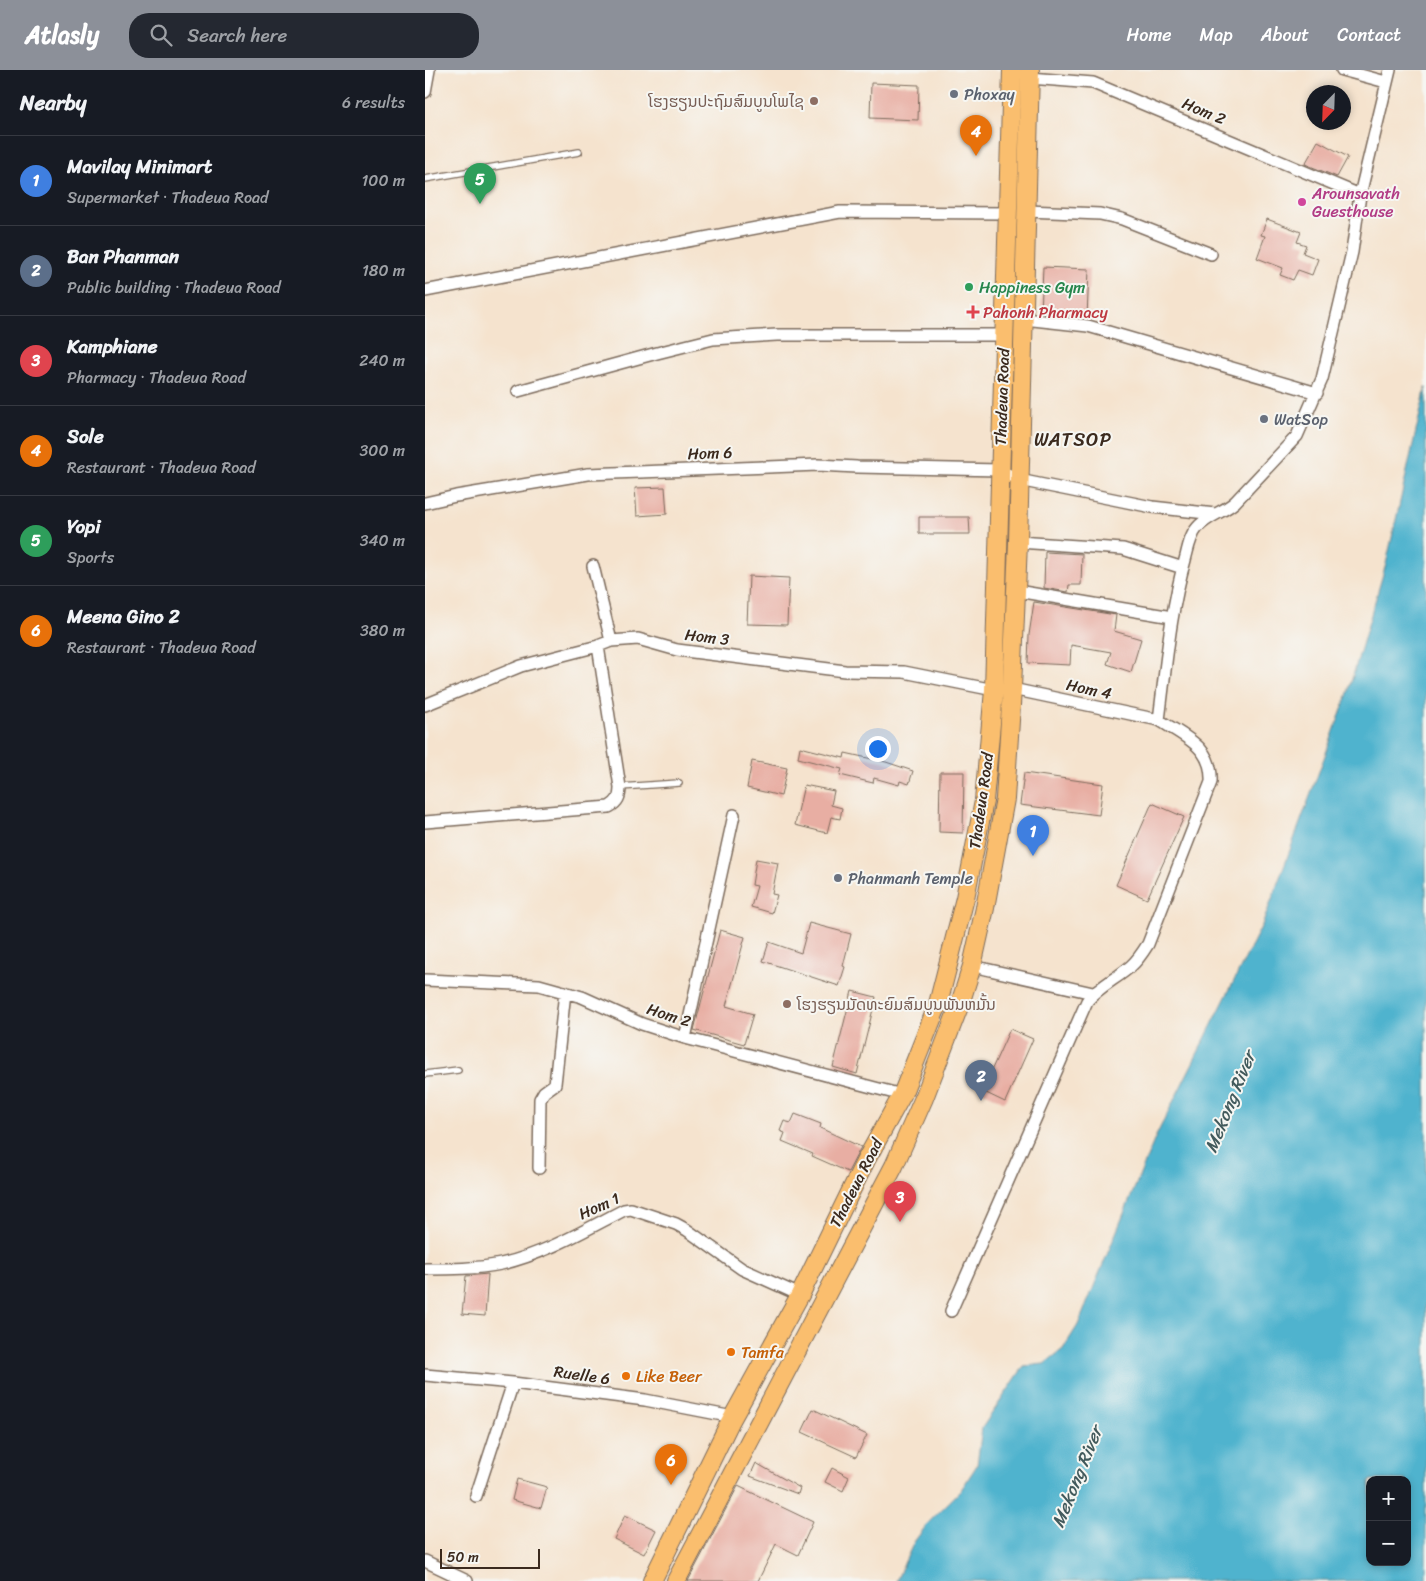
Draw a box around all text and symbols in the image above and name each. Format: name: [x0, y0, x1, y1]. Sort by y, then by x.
search box: [129, 13, 479, 58]
text: Atlasly: [25, 14, 99, 56]
text: Search here: [187, 19, 287, 52]
text: Home: [1127, 19, 1172, 51]
text: Map: [1200, 19, 1233, 51]
text: About: [1261, 19, 1309, 51]
text: Contact: [1337, 19, 1401, 51]
icon: search: [147, 21, 175, 49]
place label: Phoxay: [964, 80, 1015, 109]
text: Nearby: [20, 84, 86, 122]
north arrow: [1306, 85, 1351, 130]
place label: ໂຮງຮຽນປະຖົມສົມບູນໂພໄຊ: [648, 87, 804, 116]
text: 6 results: [342, 88, 405, 117]
marker: Phoxay: [948, 88, 960, 100]
street label: Hom 2: [1178, 89, 1230, 133]
marker: ໂຮງຮຽນປະຖົມສົມບູນໂພໄຊ: [808, 95, 820, 107]
pin: 4: [960, 115, 992, 156]
text: Mavilay Minimart: [67, 150, 212, 183]
pin: 5: [464, 163, 496, 204]
text: 1: [33, 166, 39, 195]
text: 100 m: [361, 166, 405, 195]
place label: Arounsavath Guesthouse: [1311, 179, 1400, 226]
text: Supermarket · Thadeua Road: [67, 183, 269, 212]
marker: Arounsavath Guesthouse: [1296, 196, 1308, 208]
text: Ban Phanman: [67, 240, 179, 273]
text: 2: [31, 256, 41, 285]
text: 180 m: [362, 256, 405, 285]
text: Public building · Thadeua Road: [67, 273, 281, 302]
place label: Happiness Gym: [979, 273, 1085, 302]
marker: Happiness Gym: [963, 281, 975, 293]
place label: Pahonh Pharmacy: [983, 298, 1108, 327]
marker: Pahonh Pharmacy: [967, 306, 979, 318]
text: Kamphiane: [67, 330, 157, 363]
text: 3: [32, 346, 40, 375]
text: 240 m: [359, 346, 405, 375]
street label: Thadeua Road: [986, 346, 1018, 446]
text: Pharmacy · Thadeua Road: [67, 363, 246, 392]
place label: WatSop: [1274, 405, 1329, 434]
marker: WatSop: [1258, 413, 1270, 425]
text: Sole: [67, 420, 104, 453]
district label: WATSOP: [1034, 423, 1112, 456]
text: 4: [31, 436, 41, 465]
text: 300 m: [360, 436, 405, 465]
street label: Hom 6: [687, 438, 733, 468]
text: Restaurant · Thadeua Road: [67, 453, 256, 482]
text: Yopi: [67, 510, 100, 543]
text: 5: [31, 526, 41, 555]
text: 340 m: [360, 526, 405, 555]
text: Sports: [67, 543, 114, 572]
text: Meena Gino 2: [67, 600, 180, 633]
text: 6: [31, 616, 41, 645]
text: 380 m: [360, 616, 405, 645]
street label: Hom 3: [683, 620, 731, 654]
text: Restaurant · Thadeua Road: [67, 633, 256, 662]
street label: Hom 4: [1064, 670, 1114, 708]
your location: [865, 736, 891, 762]
street label: Thadeua Road: [960, 749, 1002, 851]
pin: 1: [1017, 815, 1049, 856]
place label: Phanmanh Temple: [848, 864, 973, 893]
marker: Phanmanh Temple: [832, 872, 844, 884]
place label: ໂຮງຮຽນມັດທະຍົມສົມບູນພັນຫມັ້ນ: [796, 990, 996, 1019]
street label: Hom 2: [643, 994, 695, 1036]
marker: ໂຮງຮຽນມັດທະຍົມສົມບູນພັນຫມັ້ນ: [781, 998, 793, 1010]
water label: Mekong River: [1195, 1043, 1266, 1158]
pin: 2: [965, 1060, 997, 1101]
street label: Thadeua Road: [821, 1132, 892, 1233]
pin: 3: [884, 1181, 916, 1222]
street label: Hom 1: [574, 1184, 625, 1228]
place label: Tamfa: [741, 1338, 785, 1367]
marker: Tamfa: [725, 1346, 737, 1358]
street label: Ruelle 6: [552, 1357, 612, 1393]
place label: Like Beer: [636, 1362, 703, 1391]
marker: Like Beer: [620, 1370, 632, 1382]
water label: Mekong River: [1042, 1418, 1113, 1533]
pin: 6: [655, 1444, 687, 1485]
map controls: [1366, 1476, 1411, 1566]
button: +: [1366, 1476, 1411, 1521]
button: −: [1366, 1521, 1411, 1566]
text: 50 m: [447, 1545, 479, 1570]
scale bar: [440, 1546, 540, 1569]

